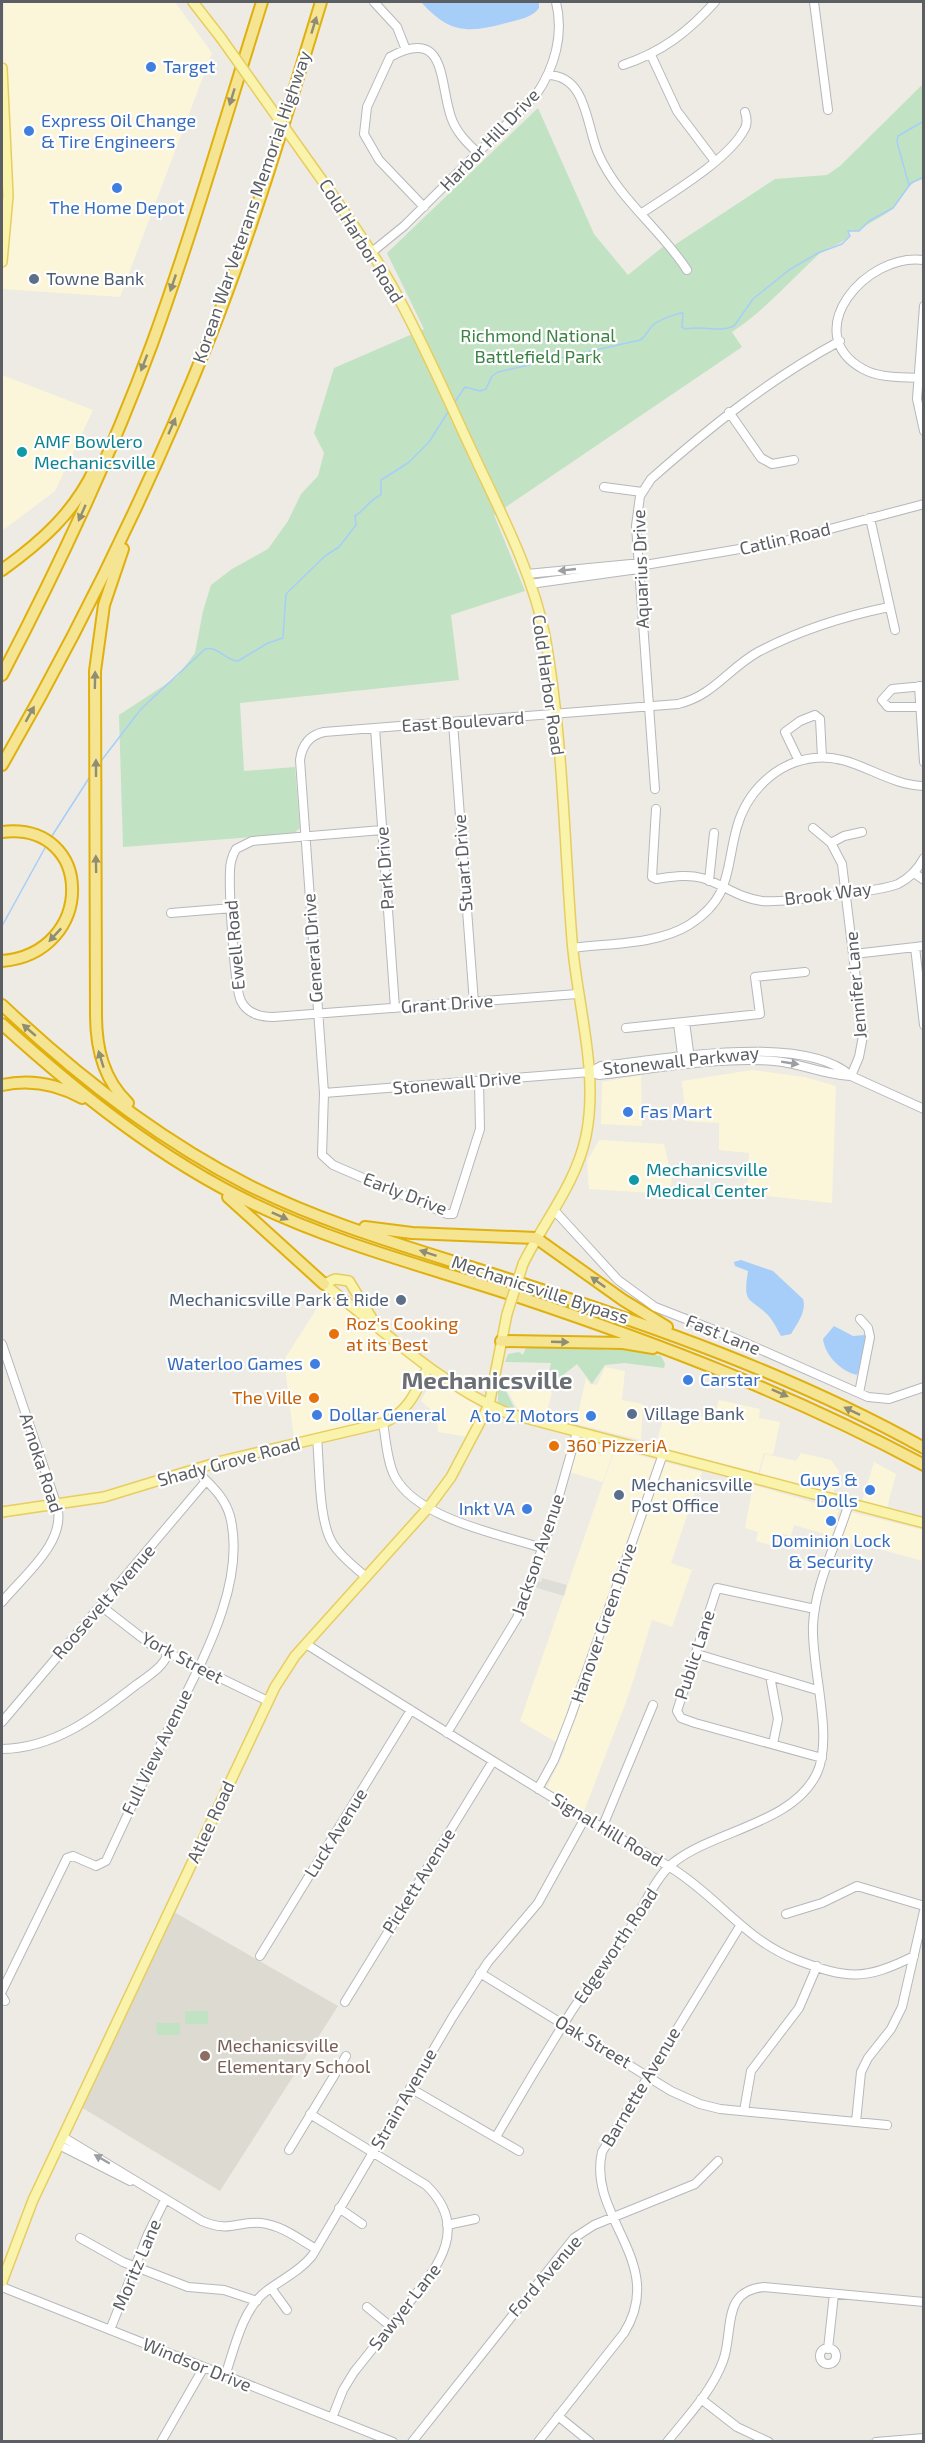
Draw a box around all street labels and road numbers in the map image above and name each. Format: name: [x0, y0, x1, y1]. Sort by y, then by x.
street label: Korean War Veterans Memorial Highway: [187, 47, 315, 366]
street label: Harbor Hill Drive: [435, 83, 544, 195]
street label: Cold Harbor Road: [315, 174, 409, 307]
street label: Aquarius Drive: [627, 509, 653, 629]
street label: Catlin Road: [737, 517, 832, 559]
street label: Cold Harbor Road: [528, 613, 570, 757]
street label: East Boulevard: [401, 706, 525, 736]
street label: Stuart Drive: [448, 814, 476, 913]
street label: Park Drive: [370, 826, 398, 910]
street label: Brook Way: [783, 877, 873, 909]
street label: General Drive: [297, 893, 327, 1004]
street label: Ewell Road: [219, 899, 249, 991]
street label: Jennifer Lane: [839, 931, 871, 1040]
street label: Grant Drive: [400, 989, 494, 1017]
street label: Stonewall Parkway: [602, 1041, 761, 1079]
street label: Stonewall Drive: [392, 1065, 522, 1099]
street label: Early Drive: [360, 1167, 450, 1219]
street label: Mechanicsville Bypass: [449, 1250, 632, 1328]
street label: Fast Lane: [683, 1309, 764, 1359]
street label: Arnoka Road: [15, 1410, 68, 1515]
street label: Shady Grove Road: [155, 1431, 303, 1491]
street label: Jackson Avenue: [506, 1491, 568, 1619]
street label: Roosevelt Avenue: [47, 1539, 159, 1663]
street label: Hanover Green Drive: [565, 1540, 641, 1705]
street label: Public Lane: [669, 1607, 719, 1702]
street label: York Street: [138, 1626, 227, 1688]
street label: Full View Avenue: [116, 1685, 196, 1818]
street label: Atlee Road: [182, 1777, 239, 1866]
street label: Luck Avenue: [299, 1784, 371, 1881]
street label: Signal Hill Road: [548, 1787, 667, 1871]
street label: Pickett Avenue: [377, 1824, 459, 1937]
street label: Edgeworth Road: [568, 1883, 662, 2008]
street label: Oak Street: [551, 2010, 636, 2073]
street label: Barnette Avenue: [596, 2023, 685, 2150]
street label: Strain Avenue: [365, 2044, 441, 2153]
street label: Moritz Lane: [107, 2216, 165, 2314]
street label: Ford Avenue: [503, 2230, 586, 2321]
street label: Sawyer Lane: [364, 2259, 445, 2354]
street label: Windsor Drive: [140, 2332, 255, 2396]

